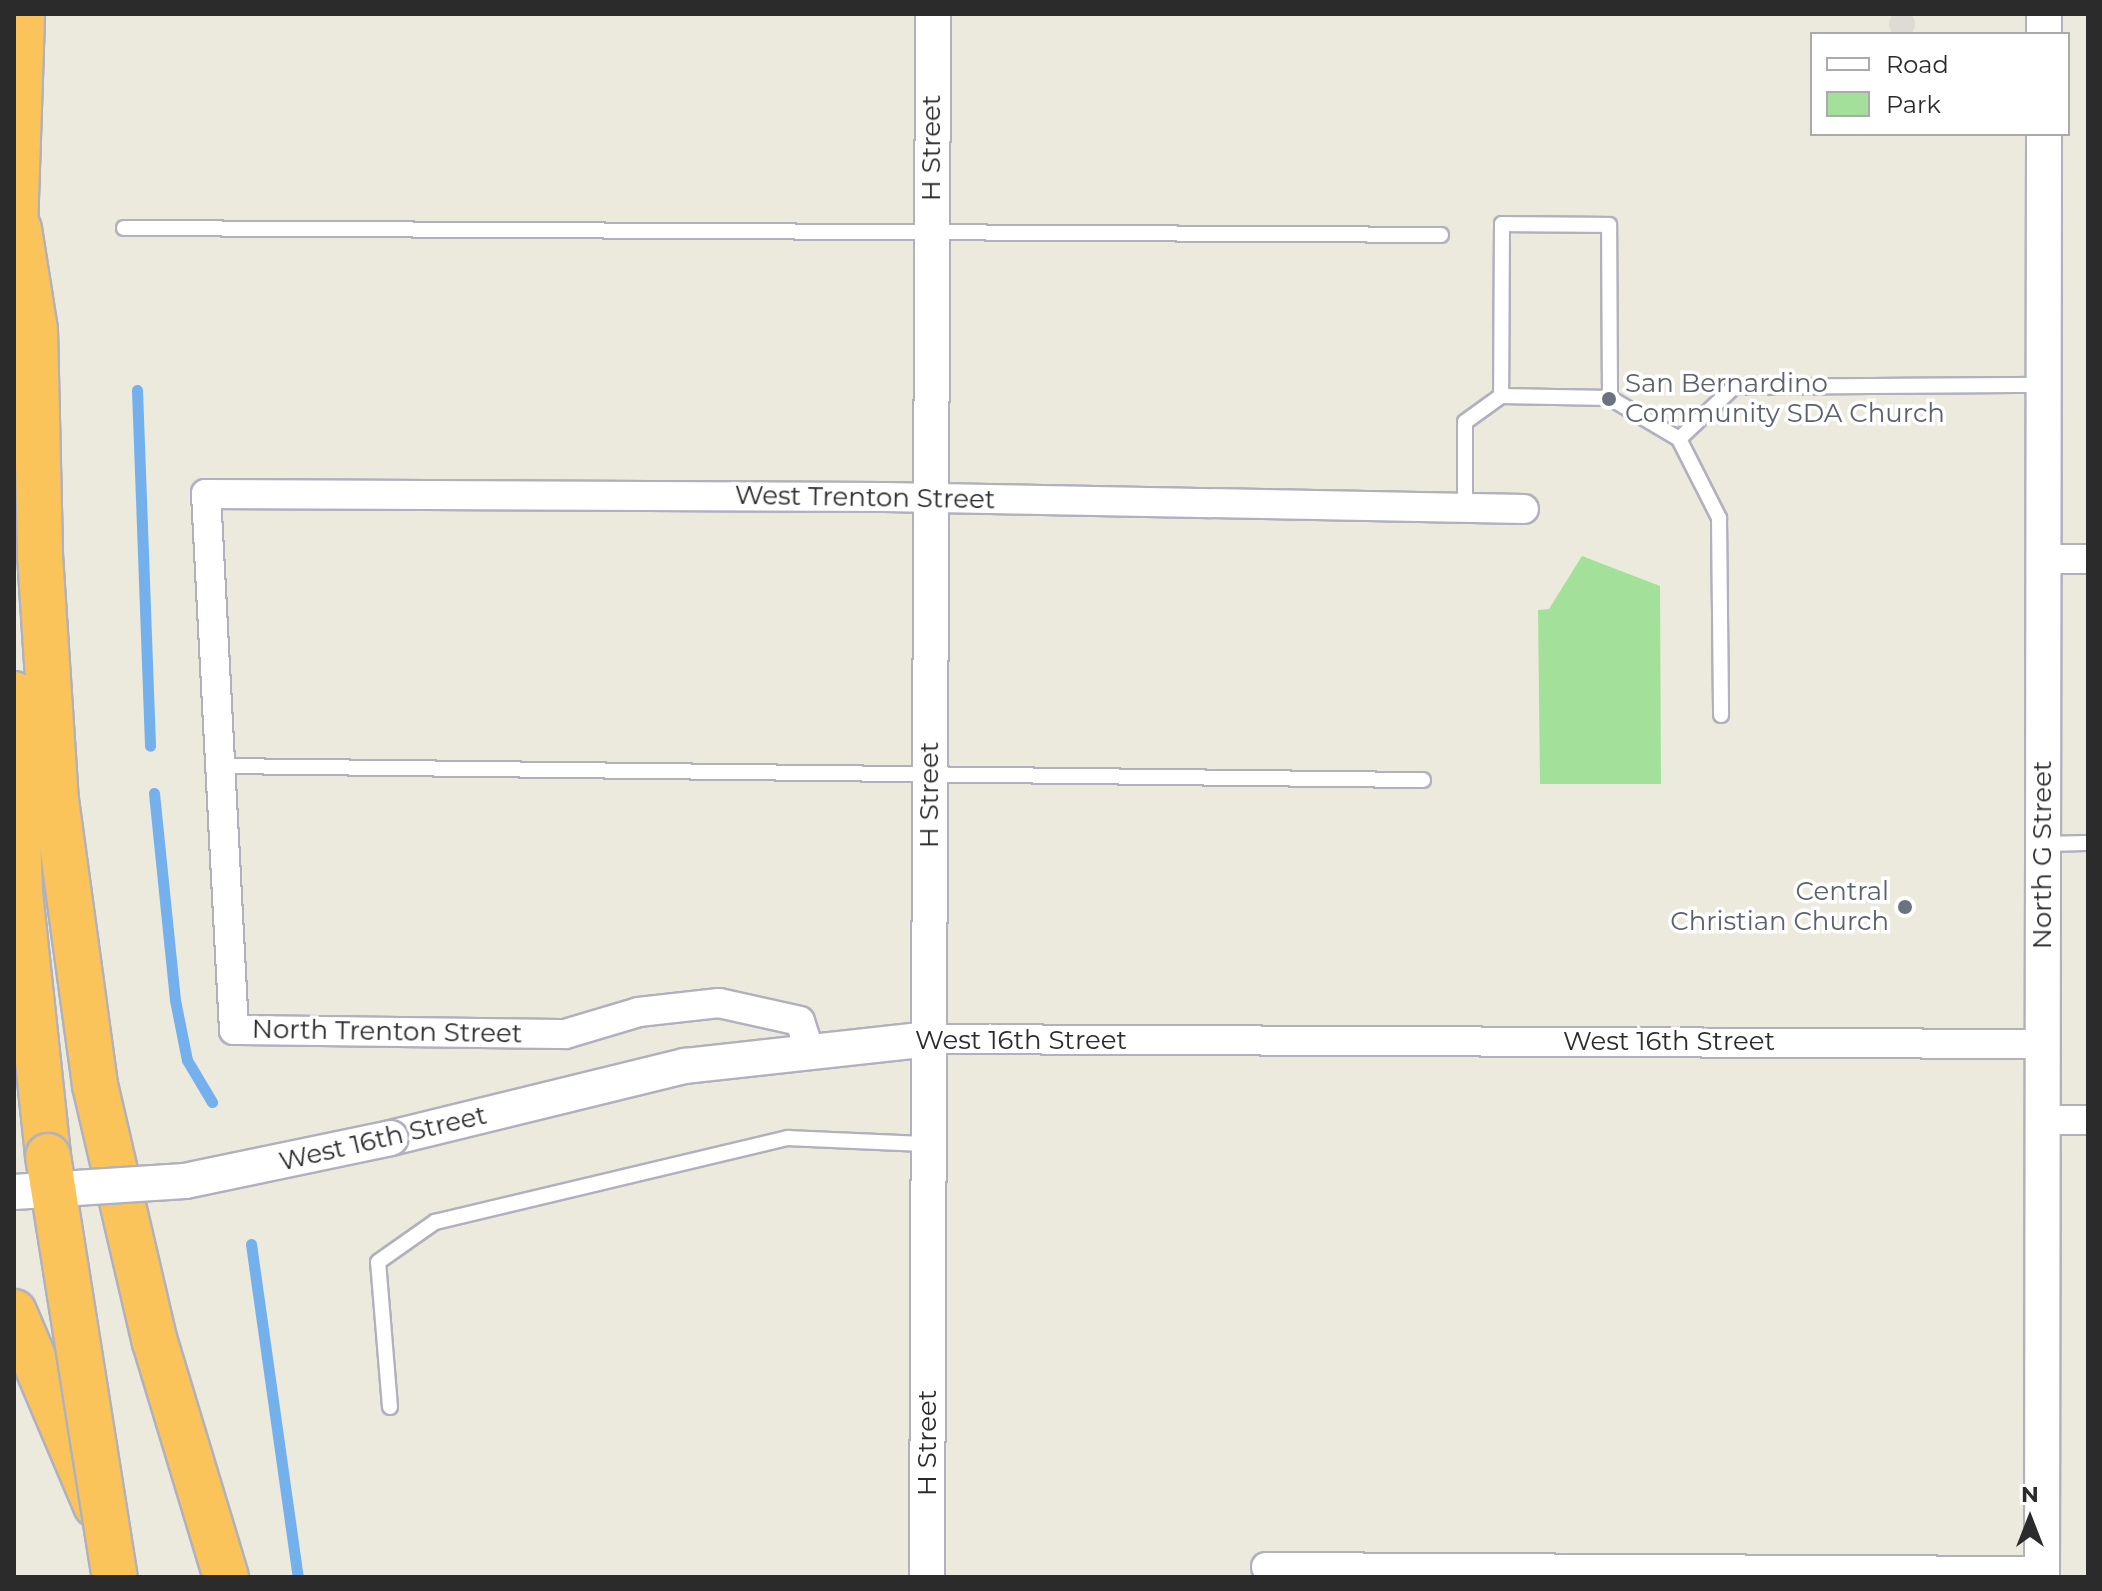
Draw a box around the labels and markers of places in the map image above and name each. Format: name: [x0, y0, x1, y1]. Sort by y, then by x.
place label: San Bernardino Community SDA Church: [1625, 368, 1945, 430]
marker: San Bernardino Community SDA Church: [1600, 390, 1618, 408]
place label: Central Christian Church: [1670, 876, 1889, 938]
marker: Central Christian Church: [1896, 898, 1914, 916]

